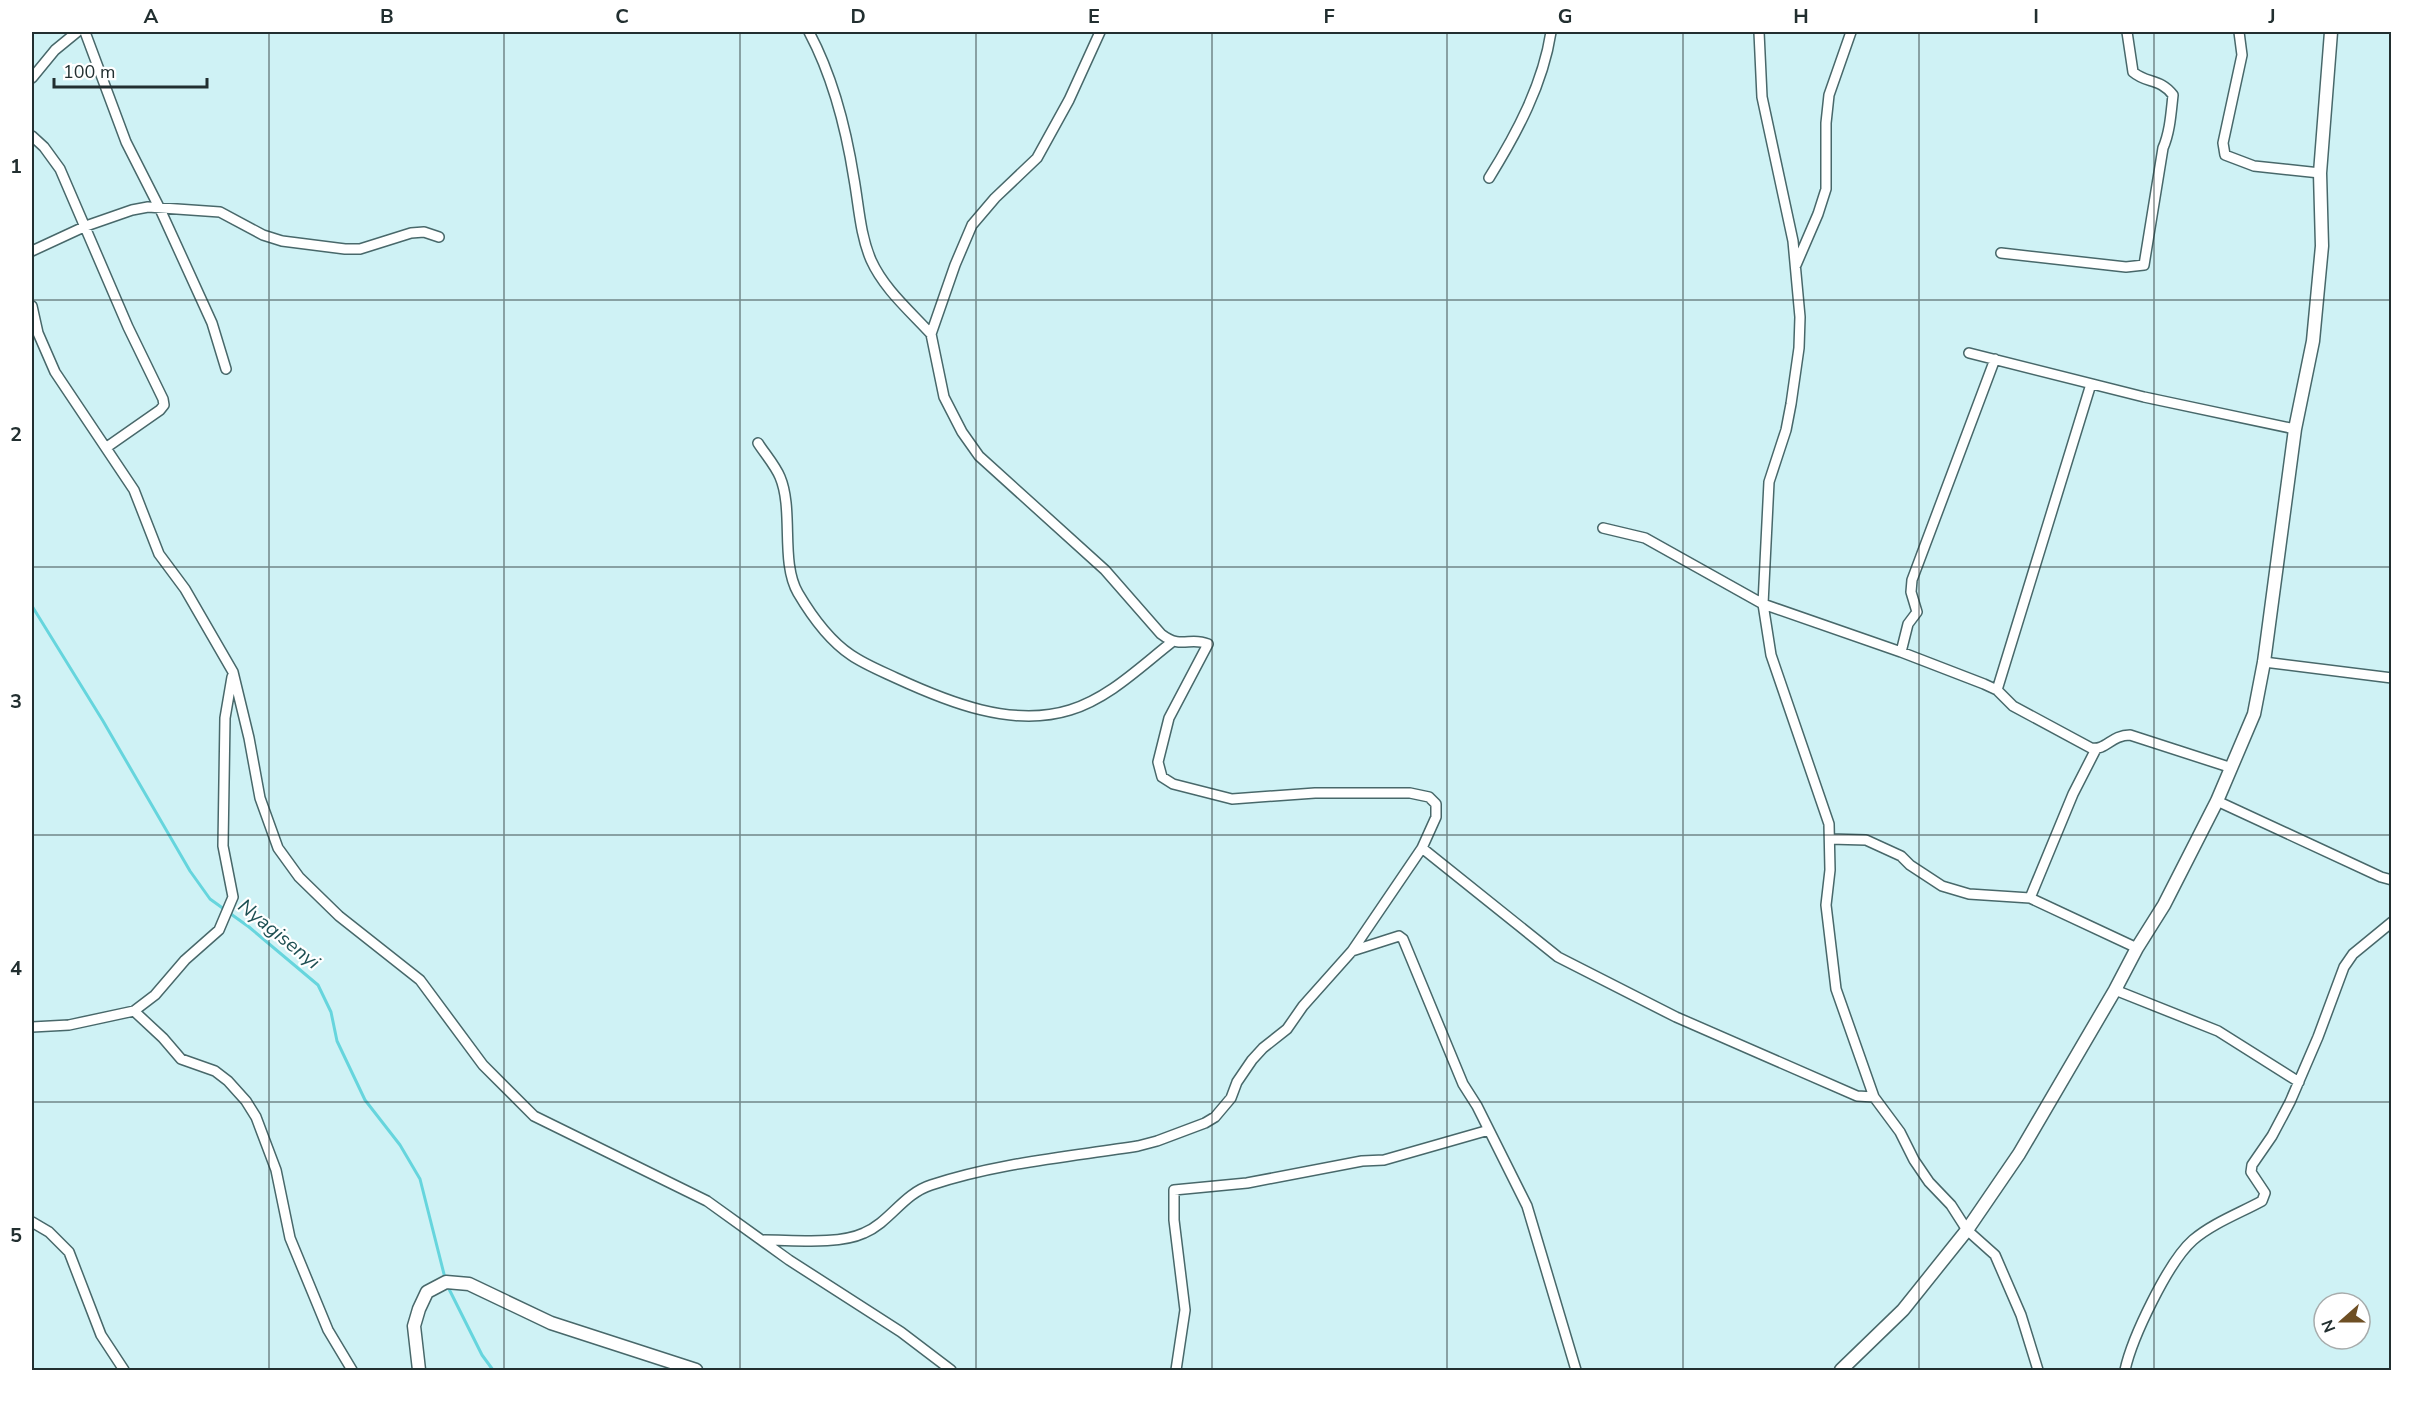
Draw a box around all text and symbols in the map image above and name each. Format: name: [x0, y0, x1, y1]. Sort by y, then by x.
text: A: [144, 3, 159, 30]
text: B: [380, 3, 394, 30]
text: C: [615, 3, 629, 30]
text: D: [850, 3, 866, 30]
text: E: [1088, 3, 1100, 30]
text: F: [1323, 3, 1335, 30]
text: G: [1558, 3, 1572, 30]
text: H: [1793, 3, 1809, 30]
text: I: [2033, 3, 2039, 30]
text: J: [2267, 3, 2276, 30]
scale bar: [54, 51, 207, 89]
text: 100 m: [63, 60, 115, 84]
text: 1: [10, 153, 22, 180]
text: 2: [10, 421, 22, 448]
text: 3: [10, 688, 22, 715]
water label: Nyagisenyi: [232, 893, 326, 976]
text: 4: [10, 955, 22, 982]
text: 5: [10, 1222, 22, 1249]
north arrow: [2312, 1291, 2372, 1351]
text: N: [2317, 1316, 2341, 1336]

